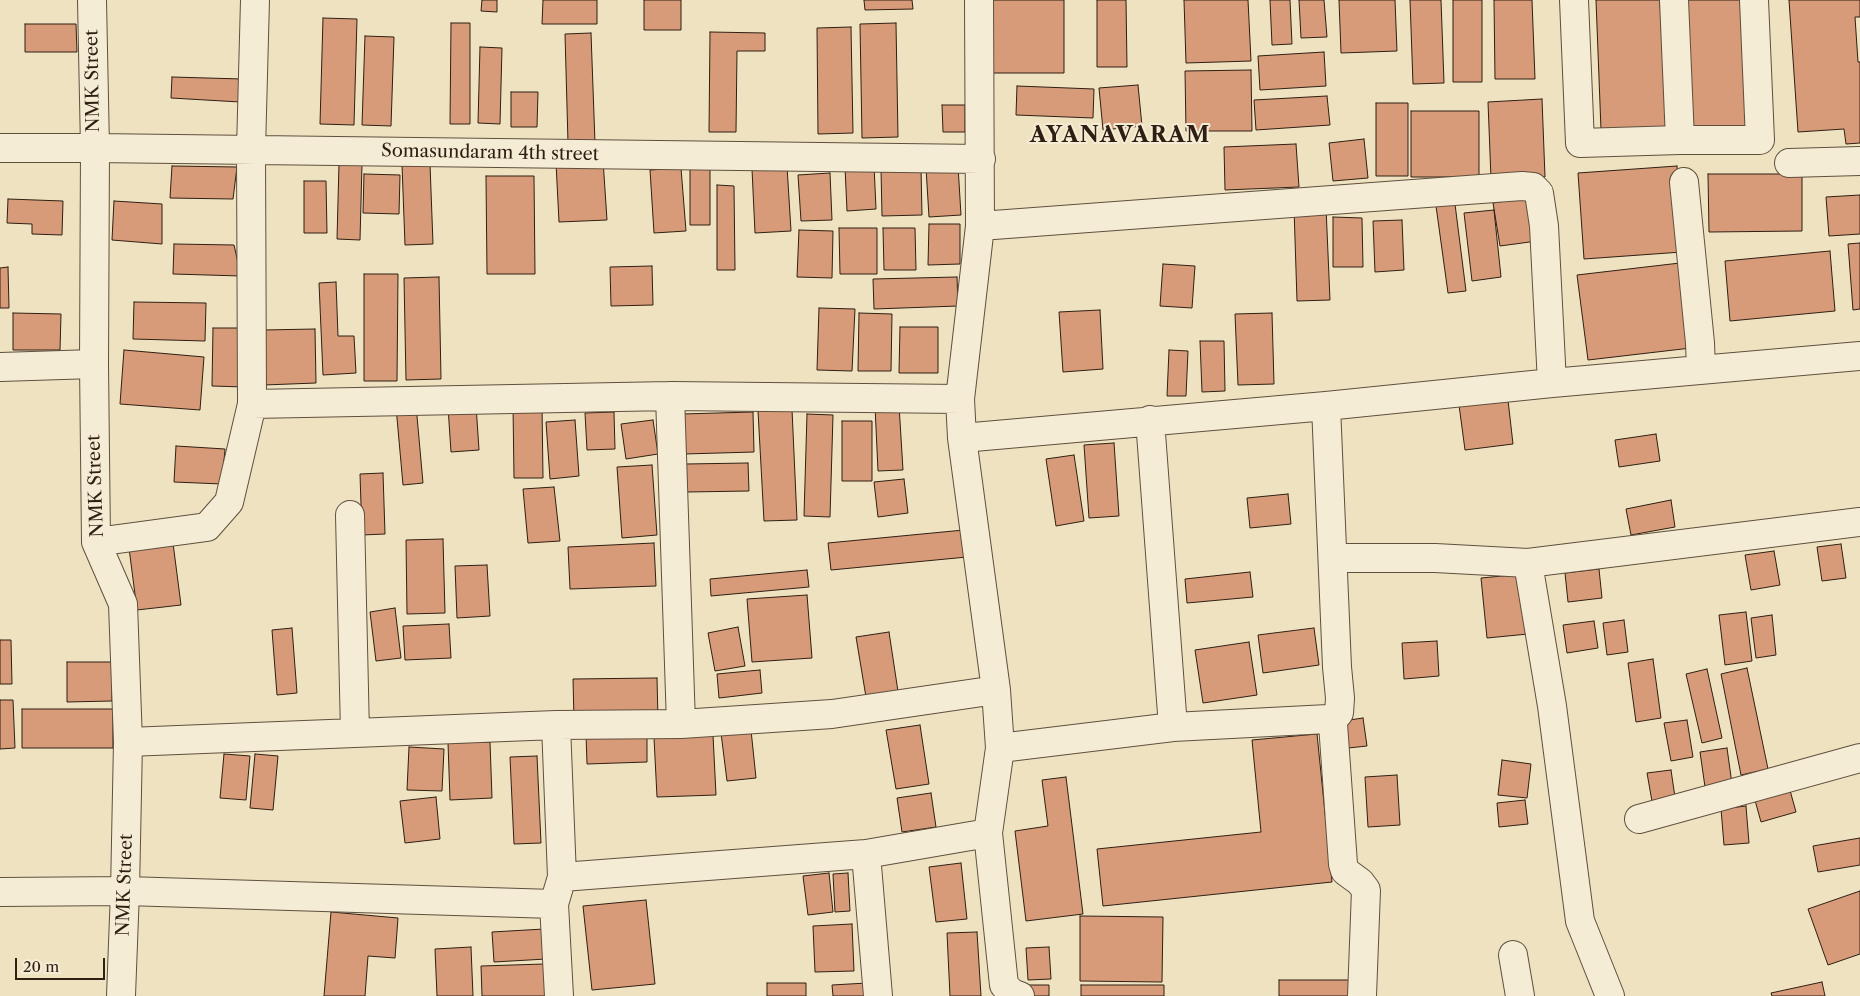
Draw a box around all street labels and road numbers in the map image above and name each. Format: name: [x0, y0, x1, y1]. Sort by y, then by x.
street label: NMK Street: [81, 29, 105, 133]
street label: Somasundaram 4th street: [381, 140, 599, 166]
street label: NMK Street: [83, 434, 109, 538]
street label: NMK Street: [112, 833, 138, 937]

